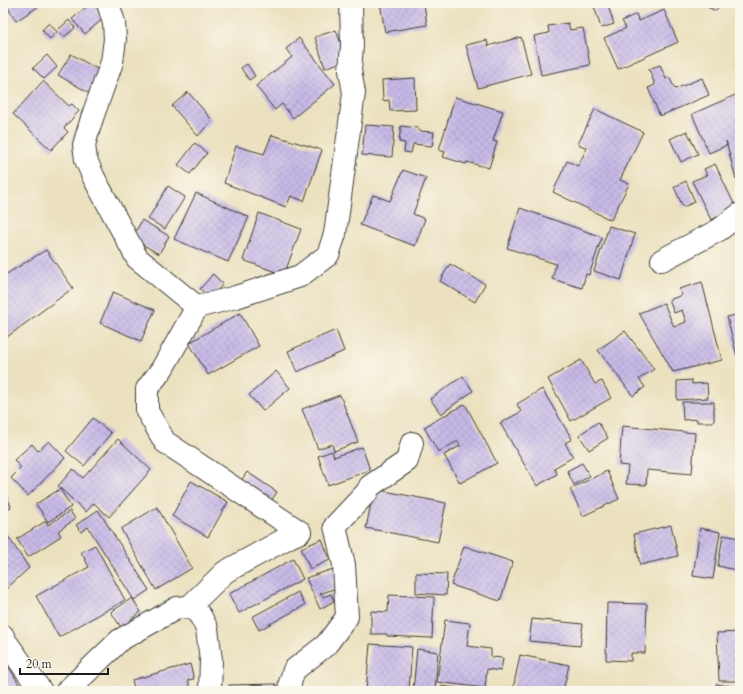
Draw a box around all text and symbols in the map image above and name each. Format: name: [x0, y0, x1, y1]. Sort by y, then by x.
scale bar: [20, 650, 108, 676]
text: 20 m: [26, 656, 53, 672]

